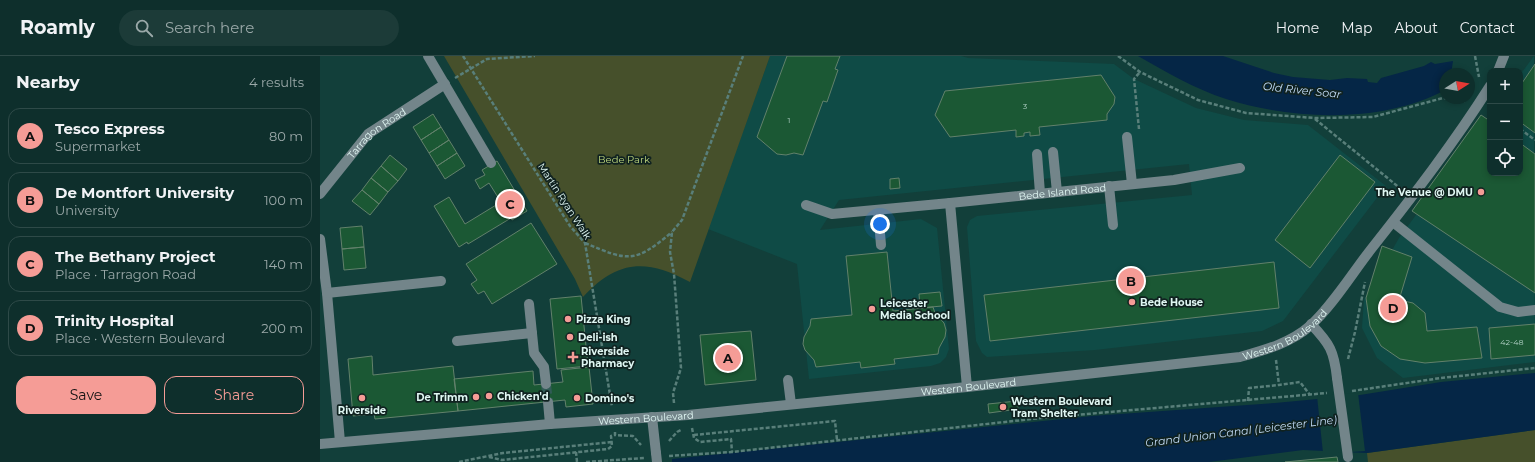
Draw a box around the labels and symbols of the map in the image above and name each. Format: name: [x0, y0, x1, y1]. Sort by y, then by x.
north arrow: [1439, 68, 1475, 104]
water label: Old River Soar: [1262, 79, 1342, 101]
house number: 3: [1023, 101, 1028, 111]
street label: Tarragon Road: [345, 105, 409, 161]
house number: 1: [788, 115, 790, 125]
park label: Bede Park: [598, 153, 650, 166]
street label: Martin Ryan Walk: [535, 161, 594, 242]
street label: Bede Island Road: [1018, 181, 1107, 203]
place label: The Venue @ DMU: [1376, 186, 1473, 199]
marker: The Venue @ DMU: [1476, 187, 1486, 197]
pin: C: [497, 189, 523, 219]
your location: [870, 214, 890, 234]
pin: B: [1118, 266, 1144, 296]
pin: D: [1380, 293, 1406, 323]
place label: Bede House: [1140, 296, 1203, 309]
place label: Leicester Media School: [880, 297, 950, 322]
marker: Bede House: [1127, 297, 1137, 307]
marker: Leicester Media School: [867, 304, 877, 314]
street label: Western Boulevard: [1241, 307, 1330, 363]
place label: Pizza King: [576, 313, 631, 326]
marker: Pizza King: [563, 314, 573, 324]
place label: Deli-ish: [578, 331, 618, 344]
marker: Deli-ish: [565, 332, 575, 342]
house number: 42-48: [1500, 337, 1524, 347]
pin: A: [715, 343, 741, 373]
place label: Riverside Pharmacy: [581, 345, 635, 370]
marker: Riverside Pharmacy: [568, 352, 578, 362]
street label: Western Boulevard: [920, 376, 1017, 399]
place label: Chicken'd: [497, 390, 549, 403]
place label: De Trimm: [416, 391, 468, 404]
marker: Chicken'd: [484, 391, 494, 401]
marker: De Trimm: [471, 392, 481, 402]
place label: Domino's: [585, 392, 635, 405]
marker: Riverside: [357, 393, 367, 403]
marker: Domino's: [572, 393, 582, 403]
place label: Western Boulevard Tram Shelter: [1011, 395, 1112, 420]
marker: Western Boulevard Tram Shelter: [998, 402, 1008, 412]
place label: Riverside: [338, 404, 386, 417]
street label: Western Boulevard: [598, 408, 694, 428]
water label: Grand Union Canal (Leicester Line): [1144, 412, 1338, 450]

